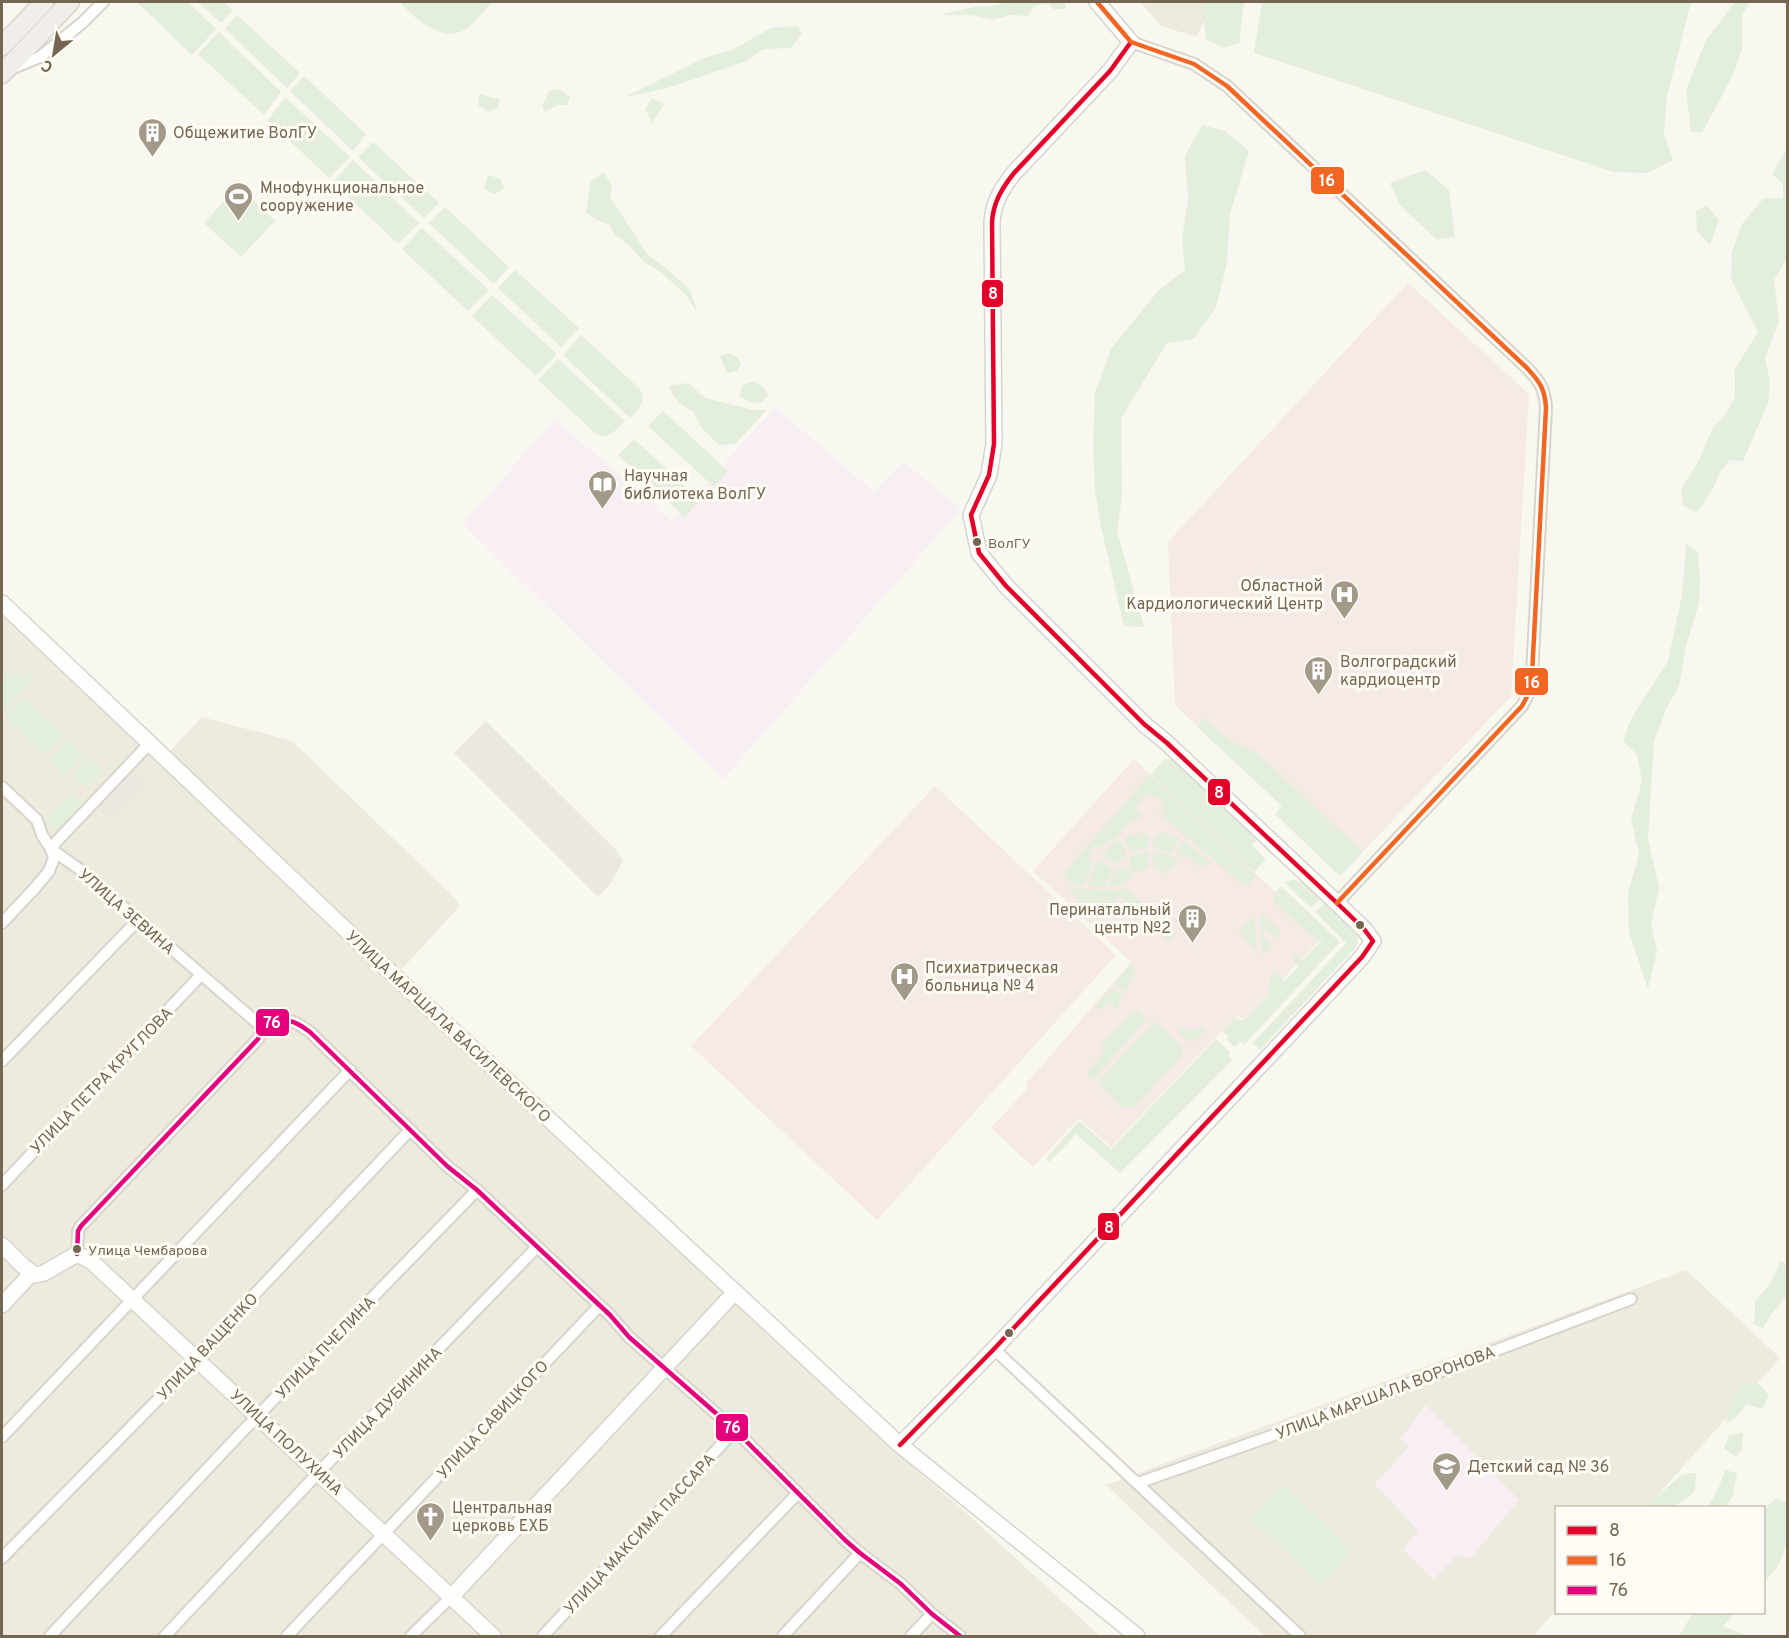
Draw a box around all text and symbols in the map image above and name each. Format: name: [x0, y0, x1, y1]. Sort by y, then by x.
north arrow: [24, 24, 84, 84]
text: С: [38, 54, 57, 76]
building icon: Общежитие ВолГУ: [136, 116, 168, 158]
place label: Общежитие ВолГУ: [173, 124, 317, 144]
line badge: 16: [1310, 166, 1345, 195]
text: 16: [1319, 172, 1335, 192]
place label: Мнофункциональное сооружение: [260, 179, 424, 217]
sports icon: Мнофункциональное сооружение: [223, 180, 255, 222]
line badge: 8: [981, 279, 1004, 308]
text: 8: [988, 285, 998, 305]
place label: Научная библиотека ВолГУ: [624, 467, 766, 505]
library icon: Научная библиотека ВолГУ: [587, 468, 619, 510]
marker: ВолГУ: [971, 536, 983, 548]
place label: ВолГУ: [988, 536, 1031, 553]
place label: Областной Кардиологический Центр: [1126, 577, 1323, 615]
hospital icon: Областной Кардиологический Центр: [1328, 578, 1360, 620]
place label: Волгоградский кардиоцентр: [1340, 653, 1457, 691]
building icon: Волгоградский кардиоцентр: [1303, 654, 1335, 696]
line badge: 16: [1514, 667, 1549, 696]
text: 16: [1524, 674, 1540, 694]
line badge: 8: [1207, 778, 1231, 806]
text: 8: [1214, 784, 1224, 804]
street label: УЛИЦА ЗЕВИНА: [73, 865, 178, 960]
place label: Перинатальный центр №2: [1049, 901, 1171, 939]
building icon: Перинатальный центр №2: [1176, 902, 1208, 944]
unlabelled marker: [1354, 919, 1366, 931]
street label: УЛИЦА МАРШАЛА ВАСИЛЕВСКОГО: [341, 927, 554, 1128]
place label: Психиатрическая больница № 4: [925, 959, 1058, 997]
hospital icon: Психиатрическая больница № 4: [888, 960, 920, 1002]
street label: УЛИЦА ПЕТРА КРУГЛОВА: [27, 1004, 178, 1159]
line badge: 76: [255, 1008, 290, 1037]
text: 76: [263, 1014, 281, 1034]
line badge: 8: [1097, 1212, 1120, 1241]
text: 8: [1104, 1219, 1114, 1239]
marker: Улица Чембарова: [71, 1243, 83, 1255]
place label: Улица Чембарова: [88, 1243, 207, 1260]
street label: УЛИЦА ВАЩЕНКО: [154, 1290, 263, 1405]
street label: УЛИЦА ПЧЕЛИНА: [272, 1293, 381, 1404]
unlabelled marker: [1003, 1327, 1015, 1339]
street label: УЛИЦА ДУБИНИНА: [330, 1343, 447, 1464]
street label: УЛИЦА МАРШАЛА ВОРОНОВА: [1273, 1343, 1498, 1445]
street label: УЛИЦА САВИЦКОГО: [433, 1357, 554, 1484]
street label: УЛИЦА ПОЛУХИНА: [225, 1386, 346, 1501]
line badge: 76: [715, 1413, 749, 1442]
text: 76: [723, 1419, 741, 1439]
street label: УЛИЦА МАКСИМА ПАССАРА: [561, 1450, 720, 1619]
school or university icon: Детский сад № 36: [1430, 1450, 1462, 1492]
place label: Детский сад № 36: [1467, 1458, 1609, 1478]
place label: Центральная церковь ЕХБ: [452, 1499, 552, 1537]
church icon: Центральная церковь ЕХБ: [415, 1500, 447, 1542]
legend: [1555, 1506, 1765, 1614]
text: 8: [1609, 1520, 1620, 1543]
text: 16: [1609, 1550, 1626, 1573]
text: 76: [1609, 1580, 1628, 1603]

